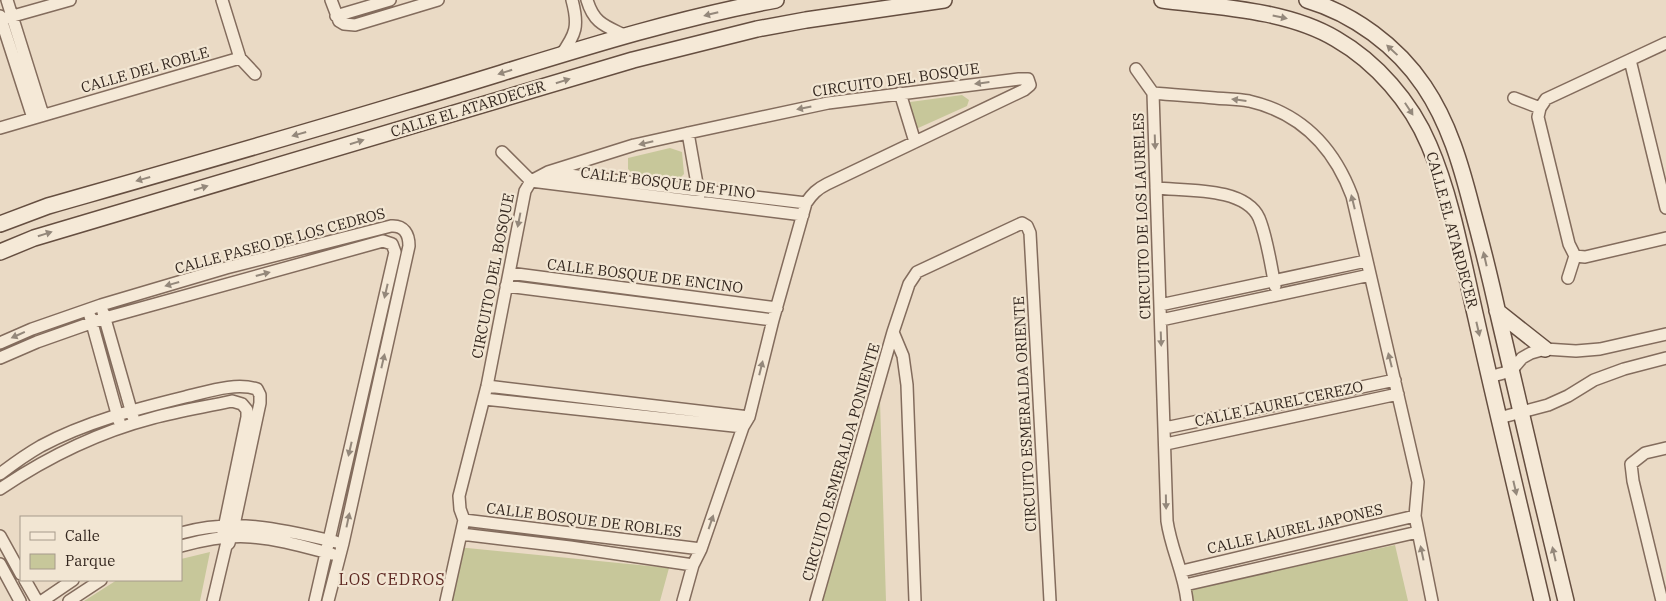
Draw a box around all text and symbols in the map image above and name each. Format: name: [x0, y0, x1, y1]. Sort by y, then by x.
one-way arrow: [704, 10, 719, 18]
one-way arrow: [1272, 14, 1288, 22]
street label: CALLE DEL ROBLE: [79, 42, 211, 97]
one-way arrow: [1387, 44, 1399, 56]
street label: CIRCUITO DEL BOSQUE: [811, 58, 981, 101]
one-way arrow: [497, 69, 512, 76]
street label: CALLE EL ATARDECER: [388, 76, 548, 141]
one-way arrow: [556, 76, 571, 84]
one-way arrow: [974, 79, 990, 87]
one-way arrow: [1230, 96, 1246, 104]
one-way arrow: [1404, 102, 1414, 115]
one-way arrow: [797, 104, 812, 112]
street label: CIRCUITO DE LOS LAURELES: [1128, 112, 1155, 320]
one-way arrow: [291, 130, 306, 138]
one-way arrow: [1151, 134, 1159, 150]
one-way arrow: [350, 138, 365, 146]
one-way arrow: [638, 139, 653, 147]
street label: CALLE EL ATARDECER: [1422, 150, 1483, 310]
street label: CALLE BOSQUE DE PINO: [580, 162, 756, 203]
one-way arrow: [135, 175, 150, 183]
one-way arrow: [194, 184, 209, 192]
street label: CIRCUITO DEL BOSQUE: [467, 191, 518, 360]
one-way arrow: [1349, 194, 1357, 209]
street label: CALLE PASEO DE LOS CEDROS: [173, 203, 387, 278]
one-way arrow: [515, 212, 523, 228]
one-way arrow: [38, 230, 53, 238]
one-way arrow: [1481, 252, 1489, 267]
street label: CALLE BOSQUE DE ENCINO: [546, 254, 744, 297]
one-way arrow: [255, 270, 270, 278]
one-way arrow: [165, 281, 180, 289]
one-way arrow: [382, 283, 390, 298]
street label: CIRCUITO ESMERALDA ORIENTE: [1009, 296, 1040, 532]
one-way arrow: [1474, 322, 1482, 337]
one-way arrow: [11, 332, 25, 340]
one-way arrow: [1158, 332, 1166, 348]
street label: CIRCUITO ESMERALDA PONIENTE: [797, 341, 884, 583]
one-way arrow: [1386, 352, 1394, 367]
one-way arrow: [379, 353, 387, 369]
one-way arrow: [757, 361, 765, 376]
street label: CALLE LAUREL CEREZO: [1193, 376, 1365, 431]
one-way arrow: [346, 442, 354, 457]
one-way arrow: [1511, 480, 1519, 495]
one-way arrow: [1162, 494, 1170, 510]
street label: CALLE BOSQUE DE ROBLES: [485, 498, 683, 541]
street label: CALLE LAUREL JAPONES: [1205, 499, 1385, 558]
one-way arrow: [344, 512, 352, 527]
one-way arrow: [707, 515, 715, 530]
legend: [20, 516, 182, 581]
text: Calle: [65, 526, 100, 545]
one-way arrow: [1418, 546, 1426, 561]
one-way arrow: [1550, 546, 1558, 561]
text: Parque: [65, 551, 115, 570]
district label: LOS CEDROS: [338, 569, 446, 589]

